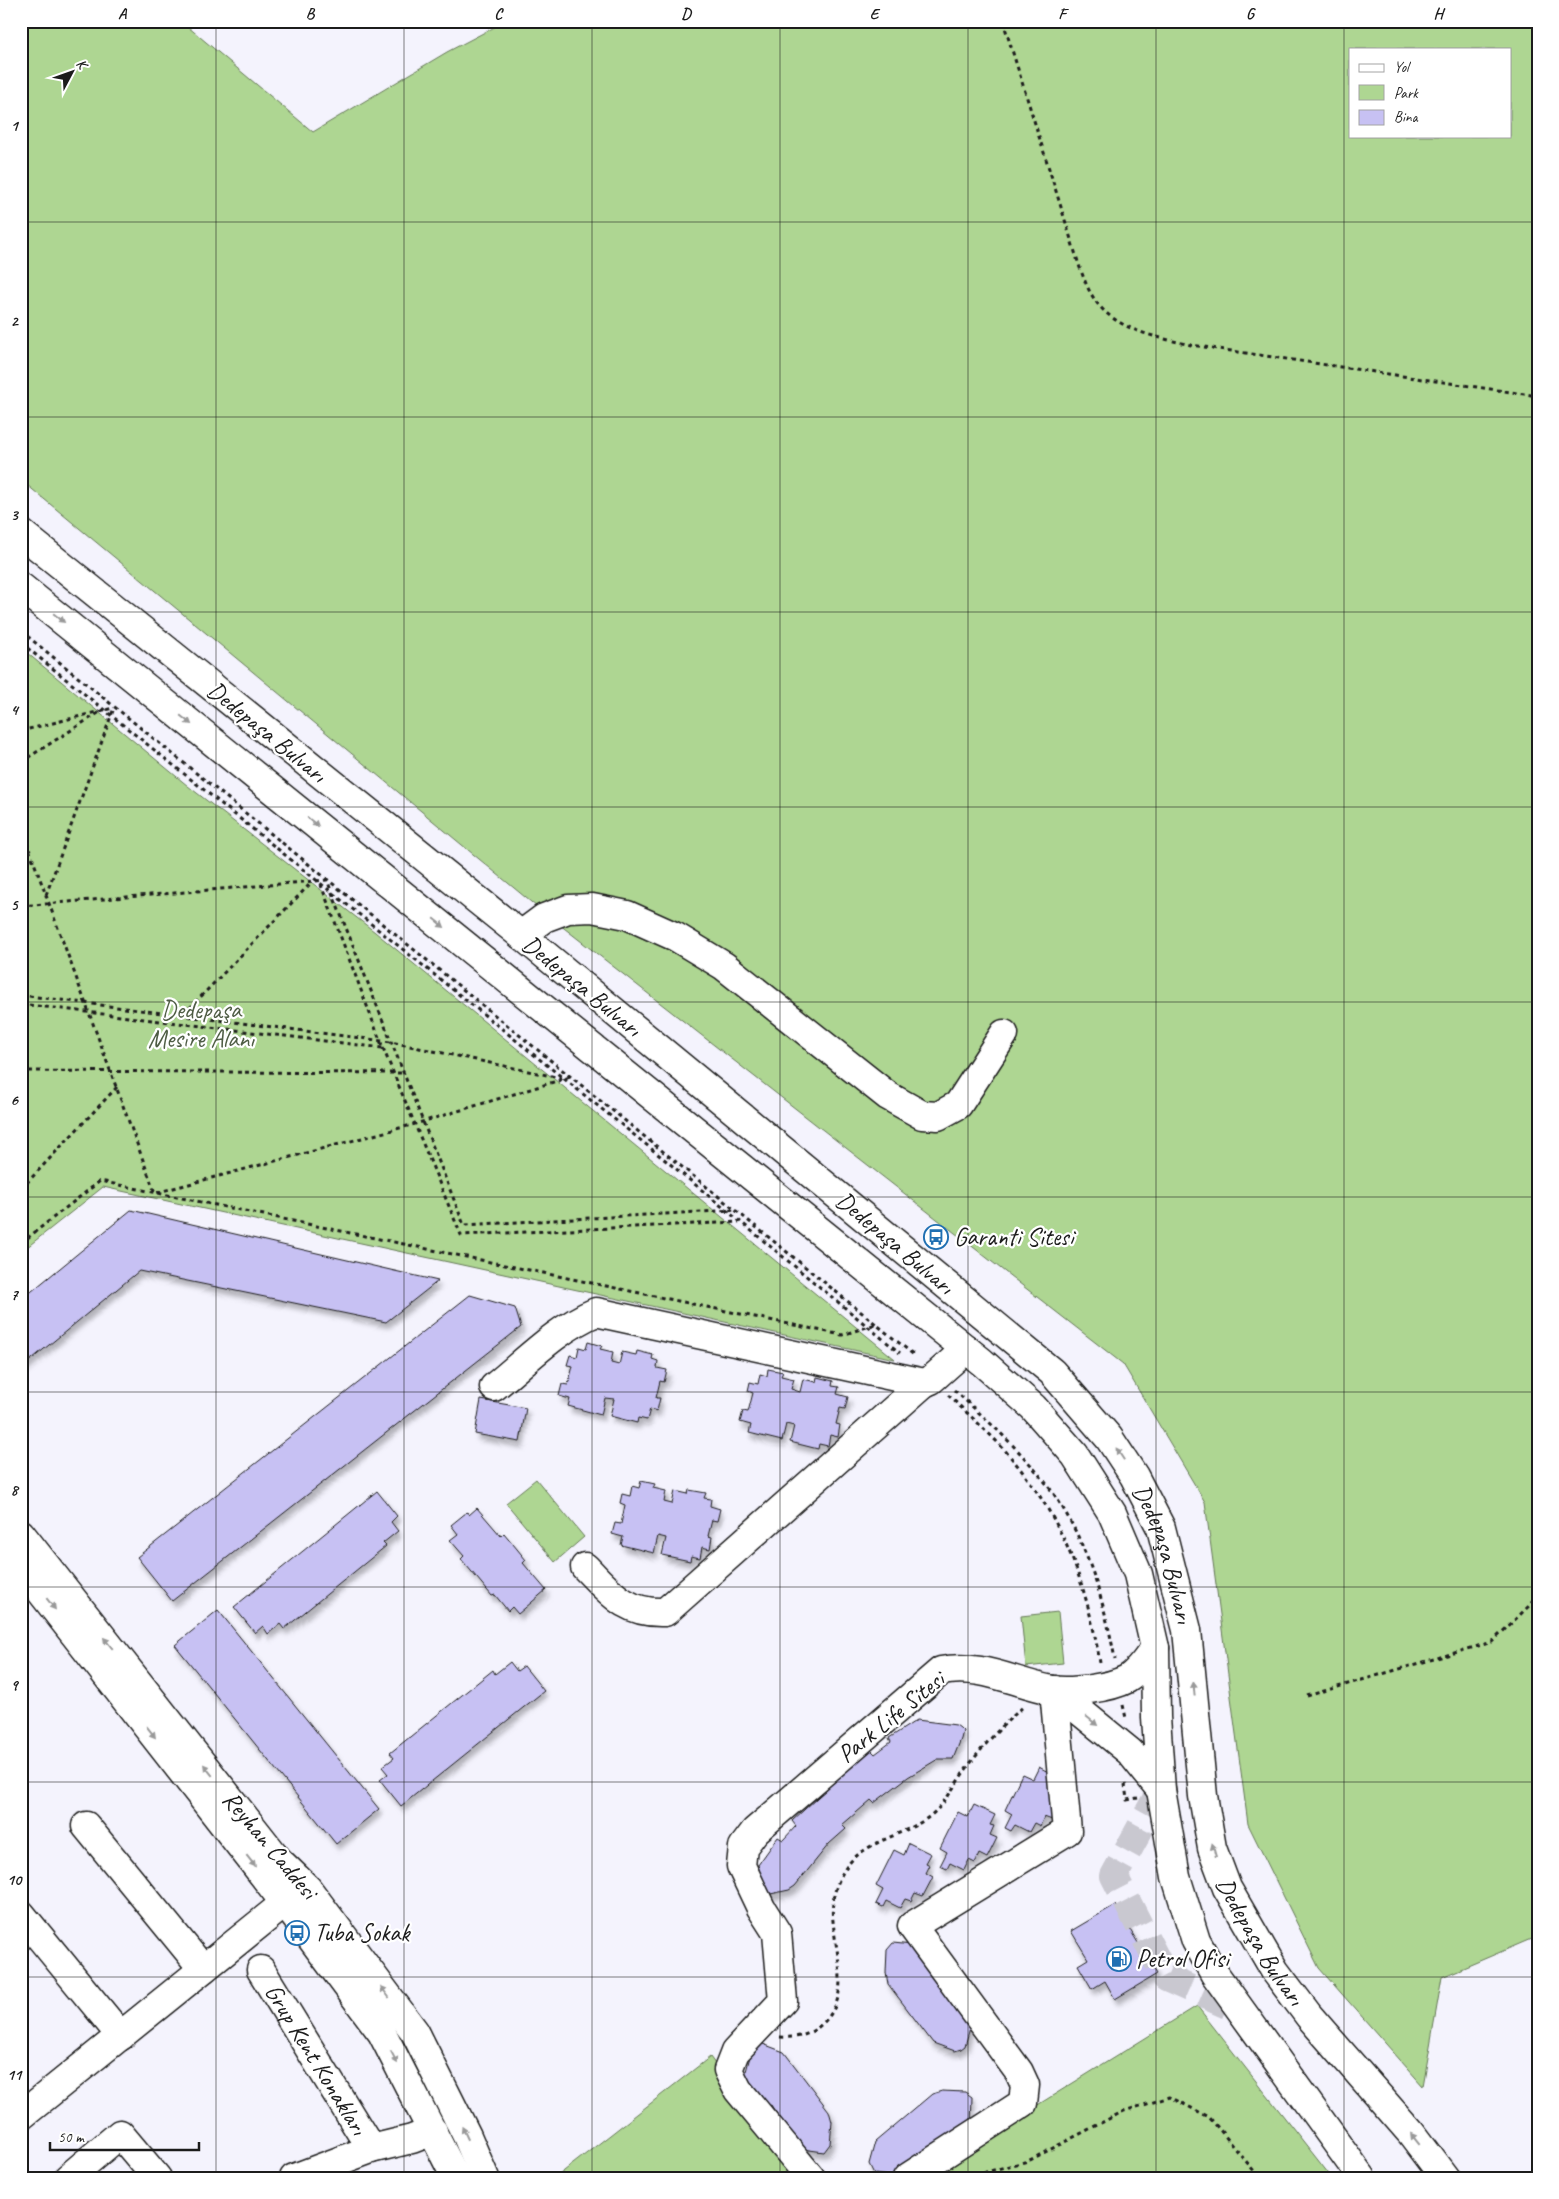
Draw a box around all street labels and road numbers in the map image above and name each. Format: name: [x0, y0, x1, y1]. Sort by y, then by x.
street label: Dedepaşa Bulvarı: [201, 674, 334, 791]
street label: Dedepaşa Bulvarı: [516, 928, 649, 1045]
street label: Dedepaşa Bulvarı: [829, 1184, 962, 1303]
street label: Dedepaşa Bulvarı: [1125, 1479, 1201, 1628]
street label: Park Life Sitesi: [831, 1662, 954, 1770]
street label: Reyhan Caddesi: [215, 1784, 327, 1908]
street label: Dedepaşa Bulvarı: [1209, 1874, 1312, 2013]
street label: Grup Kent Konakları: [257, 1978, 375, 2142]

